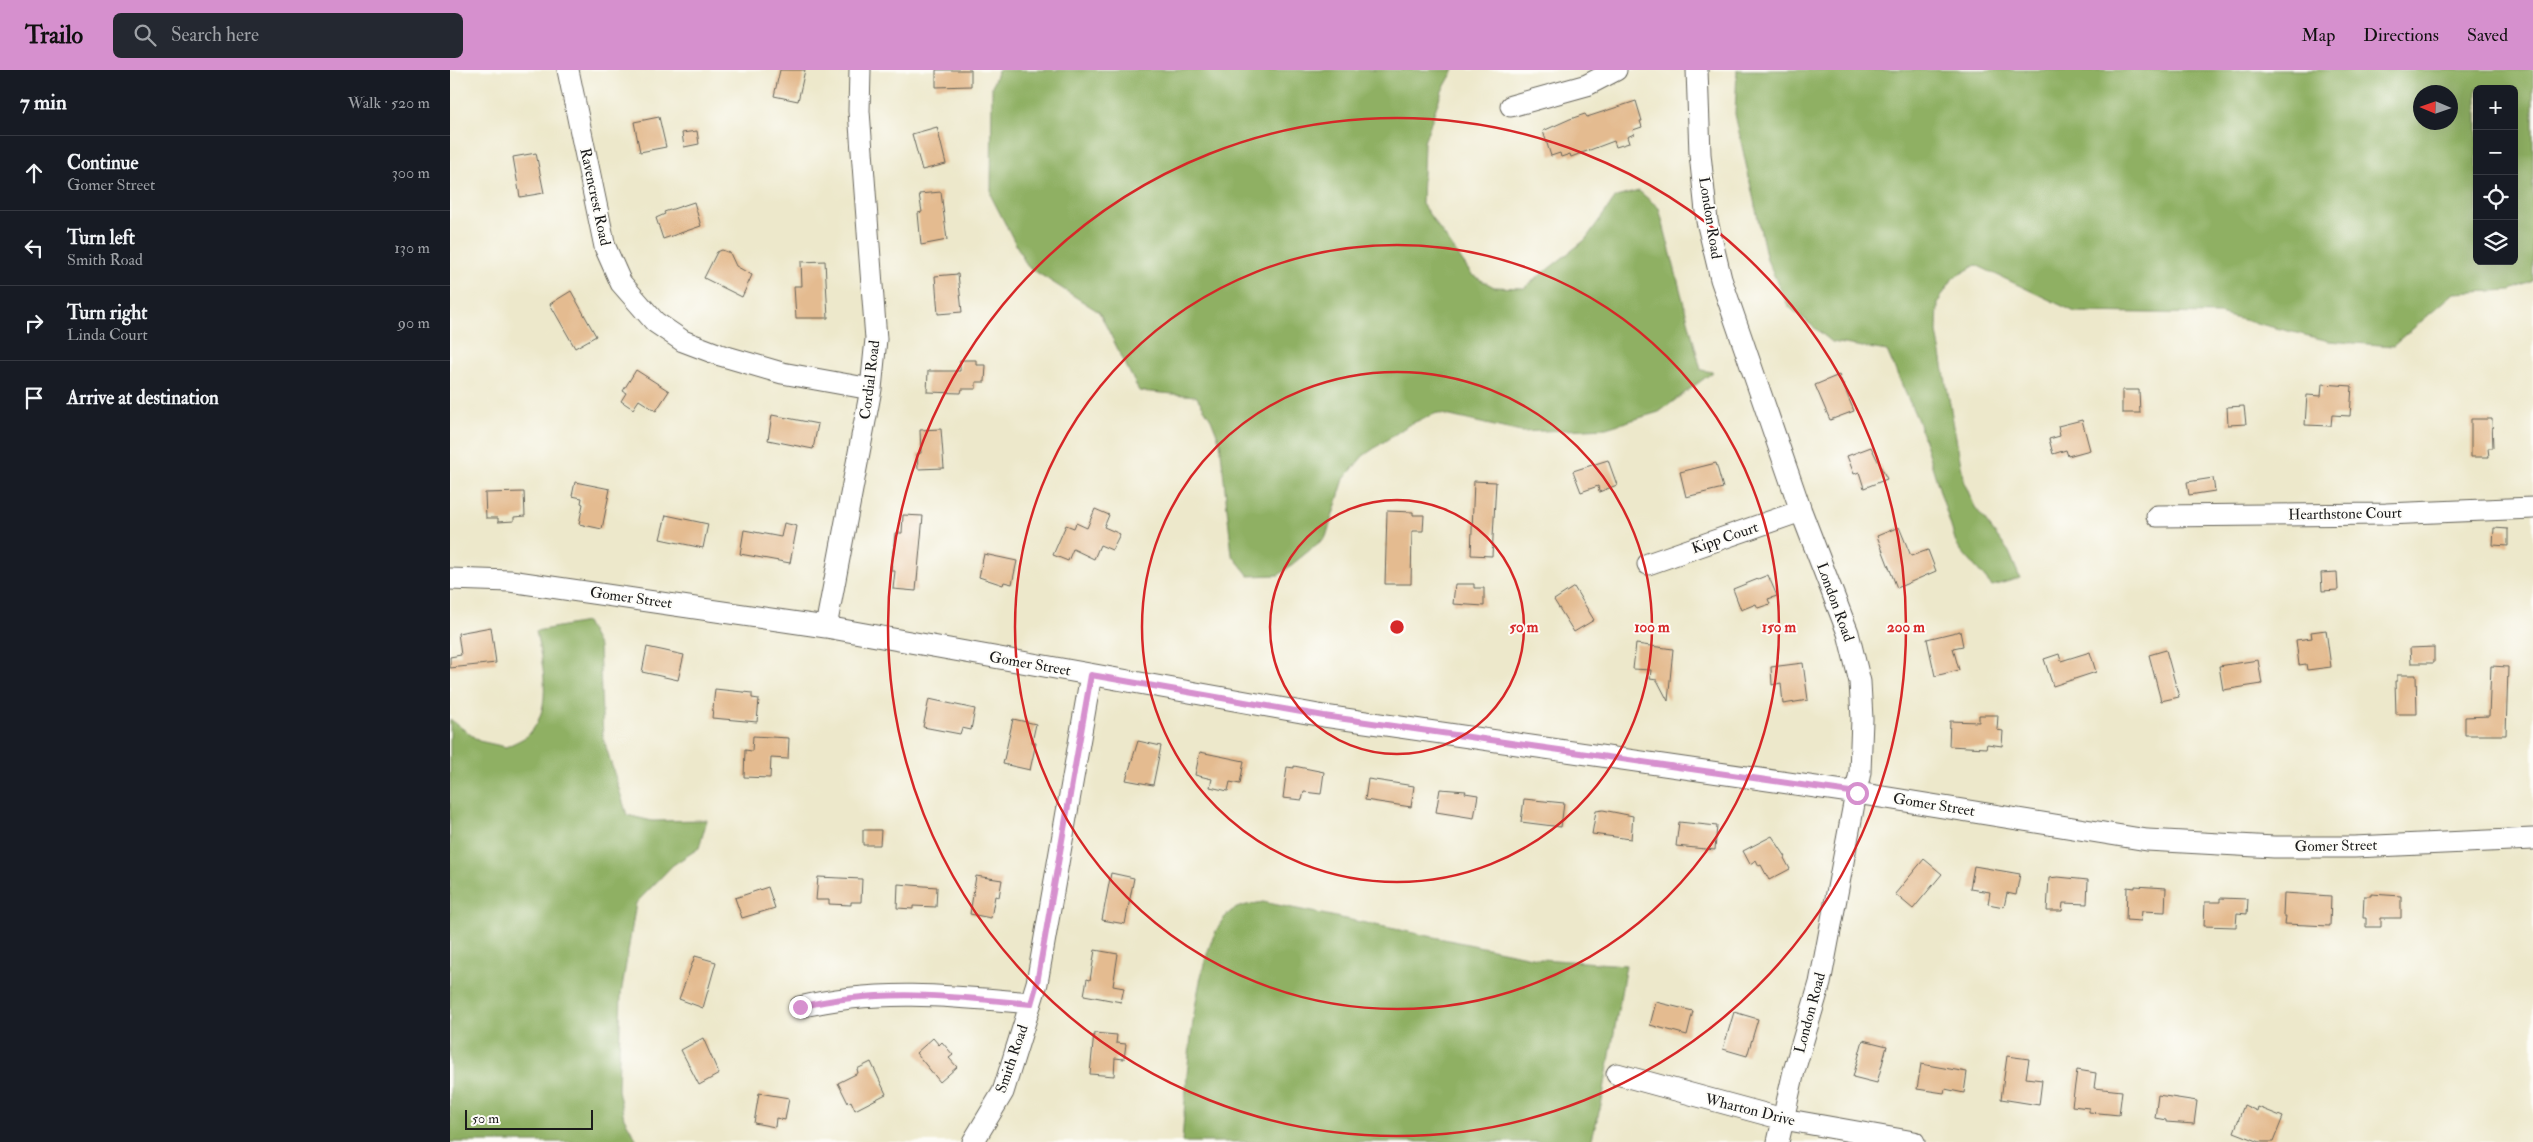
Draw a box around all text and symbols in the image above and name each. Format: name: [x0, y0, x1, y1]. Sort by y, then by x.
search box: [113, 13, 463, 58]
text: Trailo: [25, 20, 83, 51]
icon: search: [131, 21, 159, 49]
text: Search here: [171, 23, 259, 47]
text: Map: [2302, 24, 2335, 47]
text: Directions: [2363, 24, 2439, 47]
text: Saved: [2467, 24, 2508, 47]
north arrow: [2413, 85, 2458, 130]
map controls: [2473, 85, 2518, 265]
button: +: [2473, 85, 2518, 130]
text: 7 min: [20, 89, 67, 116]
text: Walk · 520 m: [348, 93, 430, 113]
button: −: [2473, 130, 2518, 175]
street label: Ravencrest Road: [575, 146, 615, 248]
text: Continue: [67, 151, 138, 175]
icon: ahead: [20, 159, 48, 187]
text: 300 m: [392, 163, 430, 183]
text: Gomer Street: [67, 175, 155, 195]
button: locate: [2473, 175, 2518, 220]
street label: London Road: [1694, 176, 1726, 261]
button: layers: [2473, 220, 2518, 265]
text: Turn left: [67, 226, 135, 250]
icon: left: [20, 234, 48, 262]
text: 130 m: [394, 238, 430, 258]
text: Smith Road: [67, 250, 143, 270]
text: Turn right: [67, 301, 147, 325]
icon: right: [20, 309, 48, 337]
text: 90 m: [398, 313, 430, 333]
text: Linda Court: [67, 325, 148, 345]
street label: Cordial Road: [856, 339, 884, 421]
icon: arrive: [20, 384, 48, 412]
text: Arrive at destination: [67, 386, 219, 410]
street label: Hearthstone Court: [2288, 504, 2402, 524]
street label: Kipp Court: [1689, 518, 1761, 559]
street label: London Road: [1812, 560, 1858, 645]
street label: Gomer Street: [589, 583, 673, 613]
centre of rings: [1388, 618, 1406, 636]
text: 50 m: [1510, 618, 1539, 637]
text: 100 m: [1634, 618, 1670, 637]
text: 150 m: [1762, 618, 1796, 637]
text: 200 m: [1887, 618, 1925, 637]
street label: Gomer Street: [988, 647, 1072, 681]
route start: [1846, 782, 1869, 805]
street label: Gomer Street: [1892, 789, 1976, 821]
street label: Gomer Street: [2295, 836, 2378, 856]
street label: London Road: [1790, 970, 1830, 1055]
route end: [789, 996, 812, 1019]
street label: Smith Road: [991, 1022, 1033, 1096]
street label: Wharton Drive: [1702, 1089, 1797, 1130]
scale bar: [465, 1107, 592, 1130]
text: 50 m: [472, 1110, 499, 1127]

